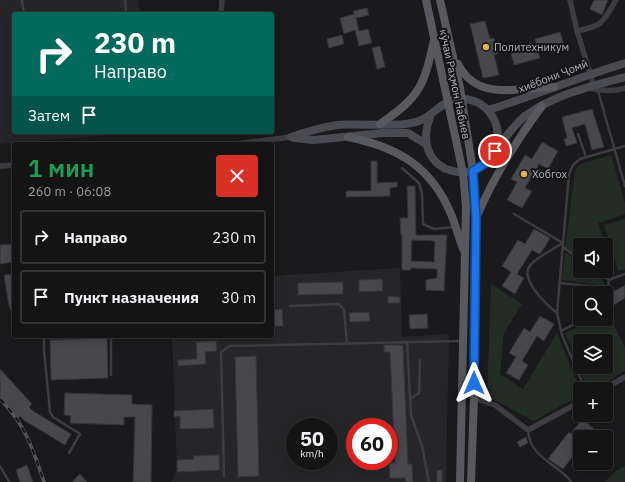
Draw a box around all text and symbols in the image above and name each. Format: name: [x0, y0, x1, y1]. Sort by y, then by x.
text: 230 m: [94, 24, 176, 61]
icon: right: [28, 28, 80, 80]
street label: кӯчаи Раҳмон Набиев: [436, 28, 474, 140]
place label: Политехникум: [494, 40, 569, 54]
marker: Политехникум: [481, 42, 491, 52]
street label: хиёбони Ҷомӣ: [516, 56, 590, 96]
text: Направо: [94, 60, 167, 83]
icon: arrive: [78, 104, 100, 126]
text: Затем: [28, 106, 70, 125]
pin: [478, 134, 512, 168]
icon: arrive: [484, 140, 506, 162]
text: 1 мин: [28, 152, 94, 184]
button: close: [216, 155, 258, 197]
place label: Хобгох: [532, 167, 568, 181]
marker: Хобгох: [519, 169, 529, 179]
text: 260 m · 06:08: [28, 183, 111, 200]
icon: right: [30, 226, 52, 248]
text: Направо: [64, 228, 127, 247]
text: 230 m: [212, 228, 256, 247]
map controls: [573, 238, 613, 470]
button: sound: [573, 238, 613, 278]
icon: arrive: [30, 286, 52, 308]
button: search: [573, 286, 613, 326]
text: Пункт назначения: [64, 288, 199, 307]
text: 30 m: [221, 288, 256, 307]
button: layers: [573, 334, 613, 374]
position arrow: [453, 362, 495, 404]
button: +: [573, 382, 613, 422]
speed limit sign: 60: [346, 418, 398, 470]
text: 50: [300, 425, 324, 452]
button: −: [573, 430, 613, 470]
text: km/h: [300, 447, 324, 460]

